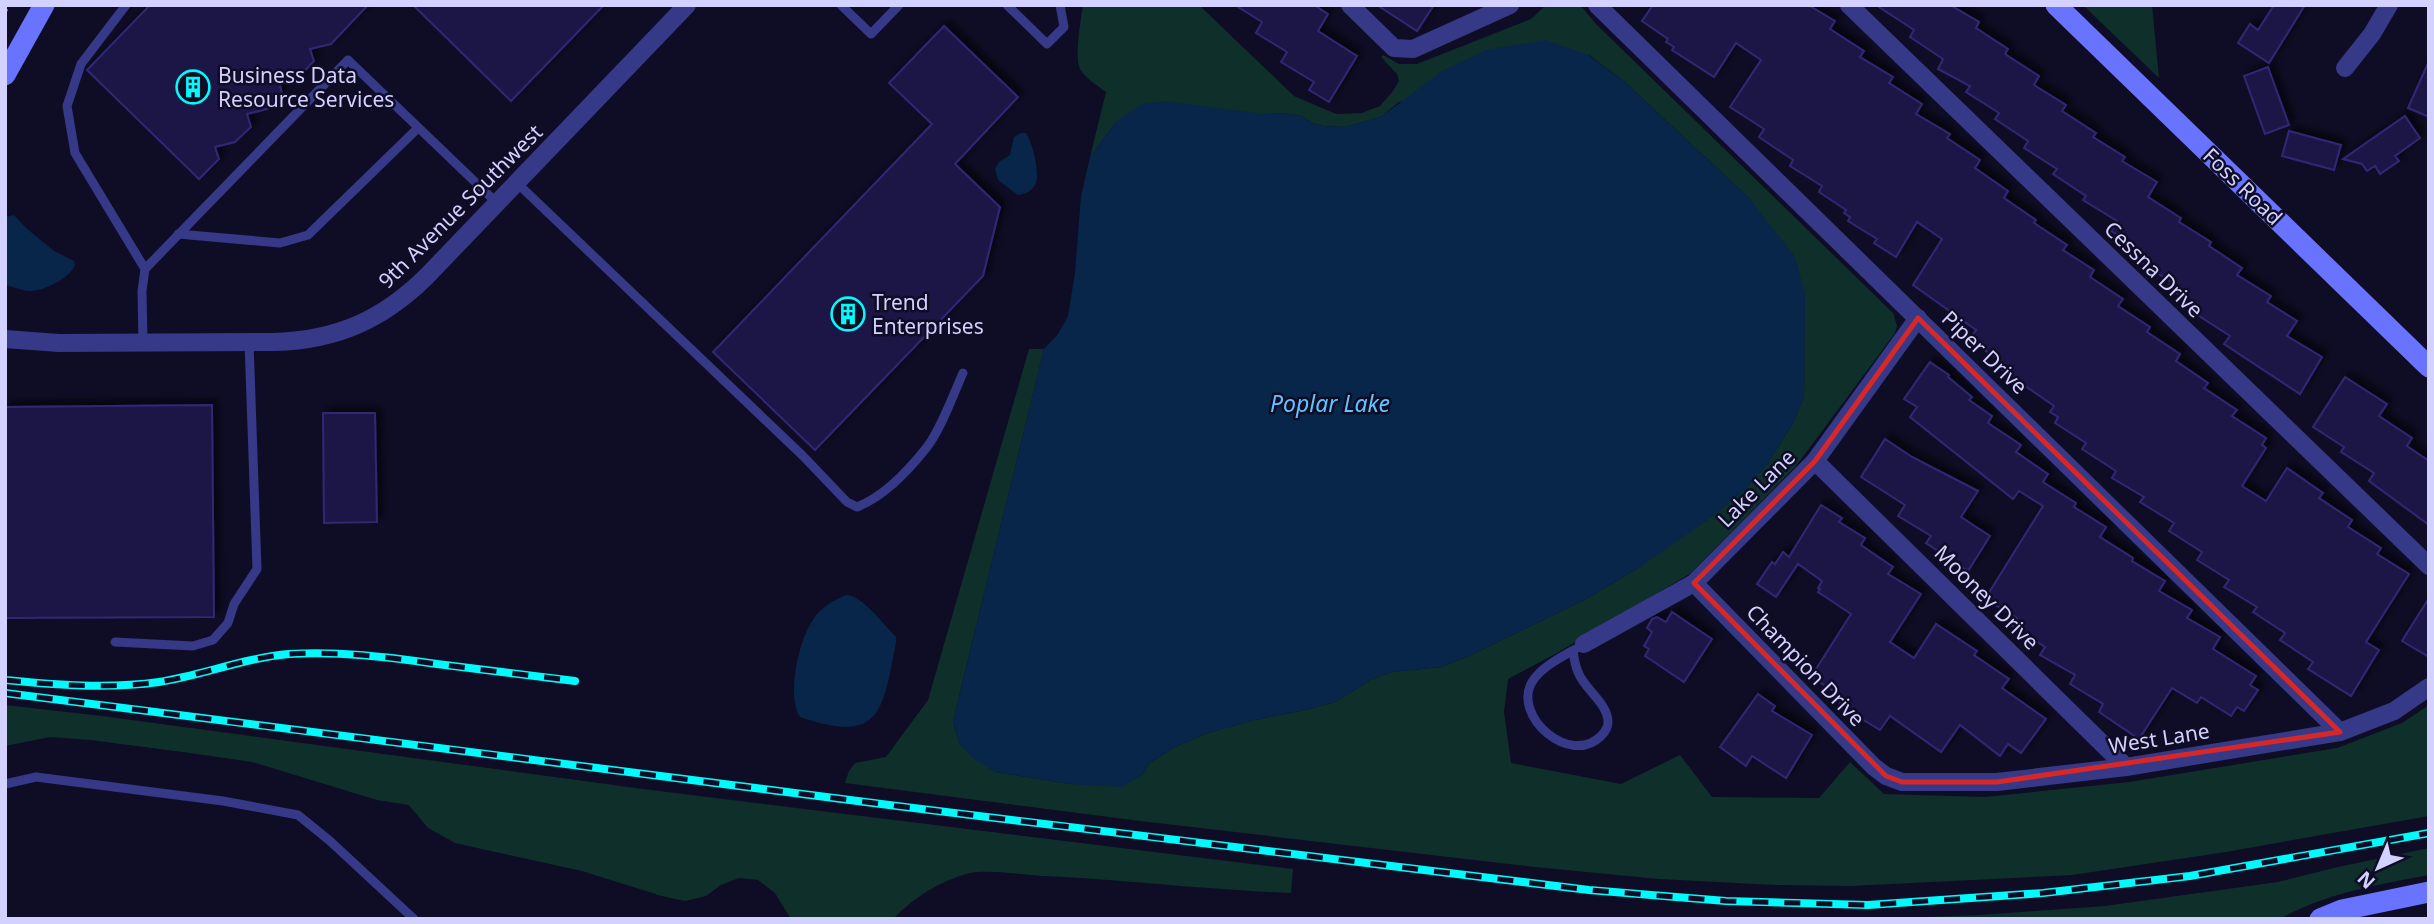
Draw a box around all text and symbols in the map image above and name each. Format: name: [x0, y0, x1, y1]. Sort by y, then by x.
place label: Business Data Resource Services: [218, 61, 394, 113]
building icon: Business Data Resource Services: [174, 68, 212, 106]
street label: 9th Avenue Southwest: [372, 118, 548, 294]
street label: Foss Road: [2197, 141, 2289, 231]
street label: Cessna Drive: [2098, 215, 2210, 323]
place label: Trend Enterprises: [872, 288, 984, 340]
building icon: Trend Enterprises: [829, 295, 867, 333]
street label: Piper Drive: [1936, 304, 2034, 400]
water label: Poplar Lake: [1270, 387, 1390, 419]
street label: Lake Lane: [1711, 443, 1801, 533]
street label: Mooney Drive: [1929, 539, 2045, 655]
street label: Champion Drive: [1741, 598, 1871, 732]
street label: West Lane: [2107, 716, 2211, 760]
north arrow: [2343, 833, 2413, 903]
text: N: [2352, 866, 2381, 895]

